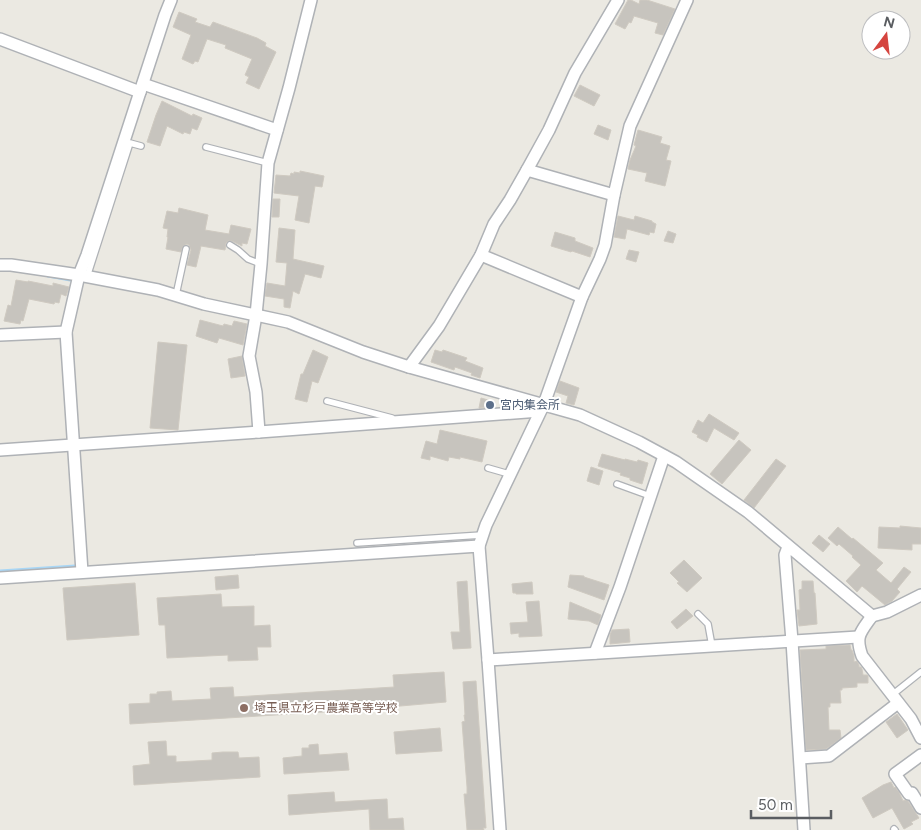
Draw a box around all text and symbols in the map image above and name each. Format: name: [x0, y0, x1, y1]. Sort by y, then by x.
north arrow: [861, 10, 911, 60]
text: N: [882, 13, 897, 33]
place label: 宮内集会所: [500, 398, 560, 412]
marker: 宮内集会所: [484, 399, 496, 411]
place label: 埼玉県立杉戸農業高等学校: [254, 701, 398, 715]
marker: 埼玉県立杉戸農業高等学校: [238, 702, 250, 714]
scale bar: [751, 788, 831, 820]
text: 50 m: [758, 796, 793, 814]

